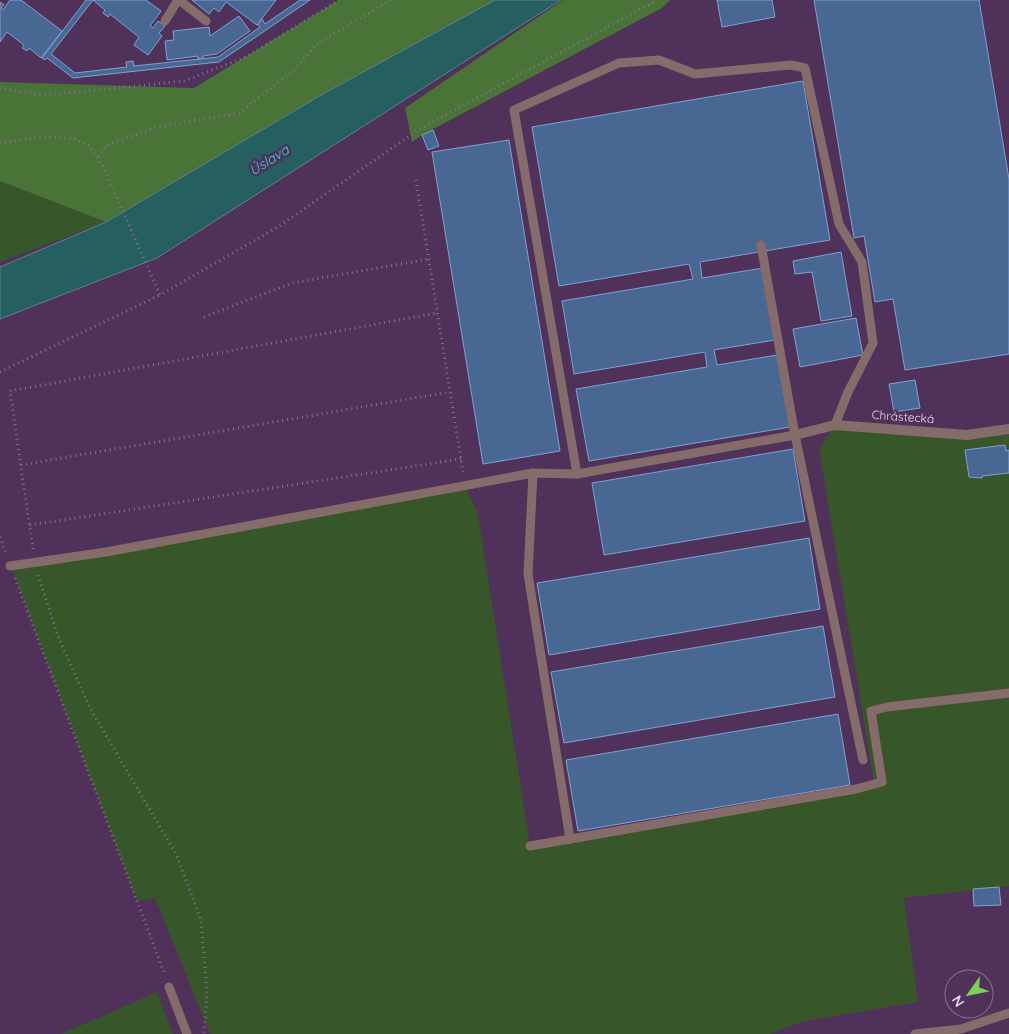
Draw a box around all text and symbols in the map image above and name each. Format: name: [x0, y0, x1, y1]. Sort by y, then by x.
water label: Úslava: [246, 140, 294, 179]
street label: Chrástecká: [871, 407, 935, 426]
north arrow: [944, 969, 994, 1019]
text: N: [948, 992, 968, 1010]

